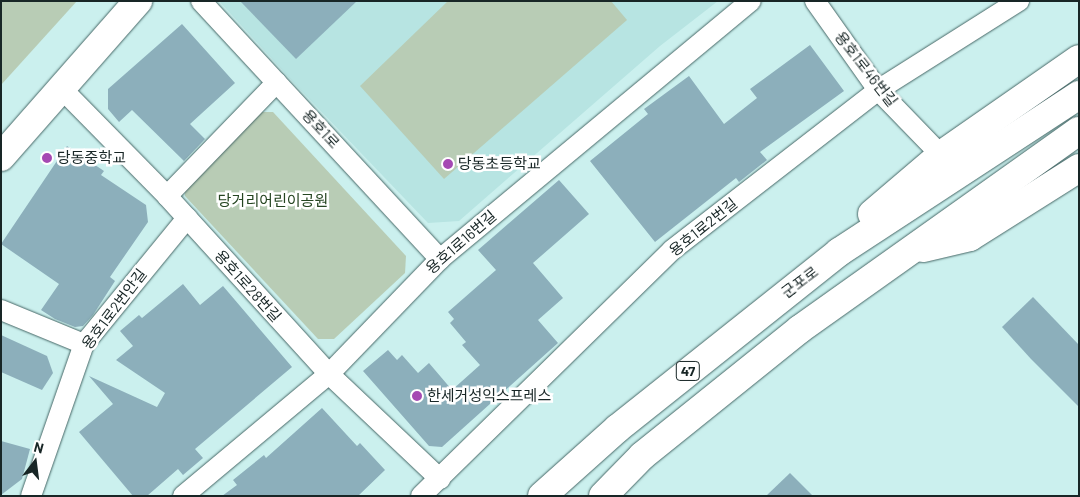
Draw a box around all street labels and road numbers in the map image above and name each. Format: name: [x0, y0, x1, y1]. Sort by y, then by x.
street label: 용호1로46번길: [831, 28, 901, 110]
street label: 용호1로: [299, 106, 343, 152]
street label: 용호1로2번길: [665, 194, 741, 260]
street label: 용호1로16번길: [422, 207, 500, 277]
street label: 용호1로28번길: [211, 246, 285, 326]
street label: 군포로: [778, 262, 822, 302]
street label: 용호1로2번안길: [78, 265, 150, 353]
road number: 47: [676, 360, 700, 382]

